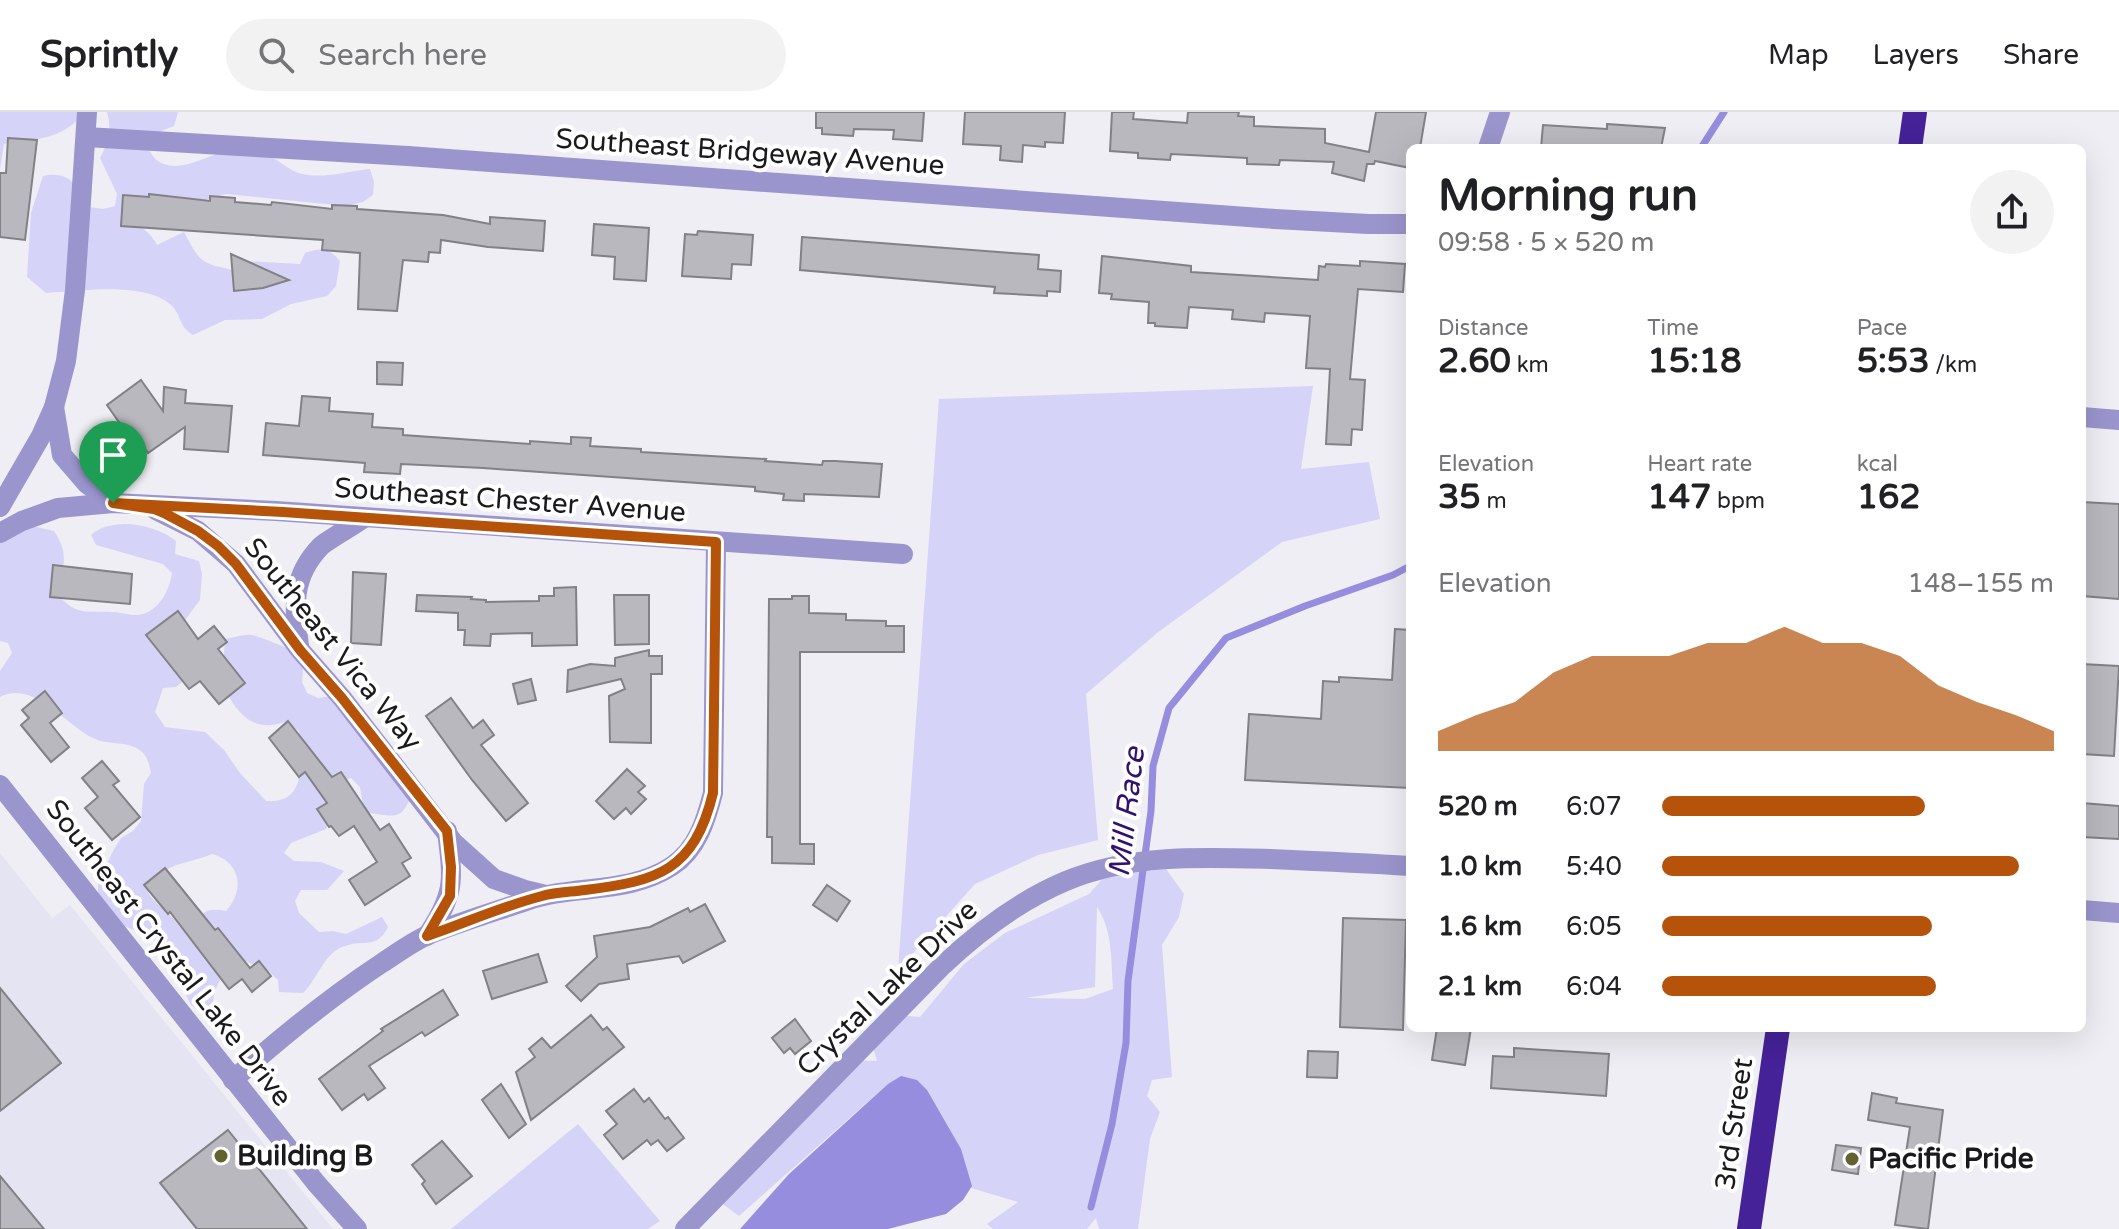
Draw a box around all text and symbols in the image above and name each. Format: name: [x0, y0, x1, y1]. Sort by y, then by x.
search box: [226, 19, 786, 91]
text: Sprintly: [40, 32, 178, 78]
icon: search: [254, 33, 298, 77]
text: Search here: [318, 37, 487, 74]
text: Map: [1768, 38, 1829, 72]
text: Layers: [1873, 38, 1959, 72]
text: Share: [2003, 38, 2079, 72]
street label: Southeast Bridgeway Avenue: [554, 121, 946, 183]
text: Morning run: [1438, 170, 1698, 223]
button: share: [1970, 170, 2054, 254]
text: 09:58 · 5 × 520 m: [1438, 227, 1654, 258]
text: Distance: [1438, 315, 1529, 341]
text: Time: [1647, 315, 1699, 341]
text: Pace: [1857, 315, 1907, 341]
text: 2.60: [1438, 341, 1511, 382]
text: 15:18: [1647, 341, 1742, 382]
text: 5:53: [1857, 341, 1930, 382]
text: km: [1511, 352, 1549, 378]
text: /km: [1930, 352, 1977, 378]
pin: [79, 421, 147, 503]
icon: arrive: [91, 433, 135, 477]
text: Elevation: [1438, 451, 1534, 477]
text: Heart rate: [1647, 451, 1752, 477]
text: kcal: [1857, 451, 1898, 477]
street label: Southeast Chester Avenue: [333, 471, 687, 529]
text: 35: [1438, 477, 1481, 518]
text: 147: [1647, 477, 1711, 518]
text: 162: [1857, 477, 1921, 518]
text: m: [1481, 488, 1507, 514]
text: bpm: [1711, 488, 1765, 514]
street label: Southeast Vica Way: [237, 531, 429, 757]
text: Elevation: [1438, 568, 1552, 599]
text: 148–155 m: [1908, 568, 2054, 599]
water label: Mill Race: [1101, 743, 1154, 879]
text: 520 m: [1438, 791, 1518, 822]
text: 6:07: [1566, 791, 1622, 822]
street label: Southeast Crystal Lake Drive: [39, 793, 299, 1113]
text: 1.0 km: [1438, 851, 1522, 882]
text: 5:40: [1566, 851, 1622, 882]
street label: Crystal Lake Drive: [790, 893, 984, 1083]
text: 1.6 km: [1438, 911, 1522, 942]
text: 6:05: [1566, 911, 1622, 942]
text: 2.1 km: [1438, 971, 1522, 1002]
text: 6:04: [1566, 971, 1622, 1002]
street label: 3rd Street: [1708, 1056, 1760, 1192]
place label: Building B: [237, 1139, 373, 1173]
place label: Pacific Pride: [1868, 1142, 2034, 1176]
marker: Building B: [212, 1147, 230, 1165]
marker: Pacific Pride: [1843, 1150, 1861, 1168]

